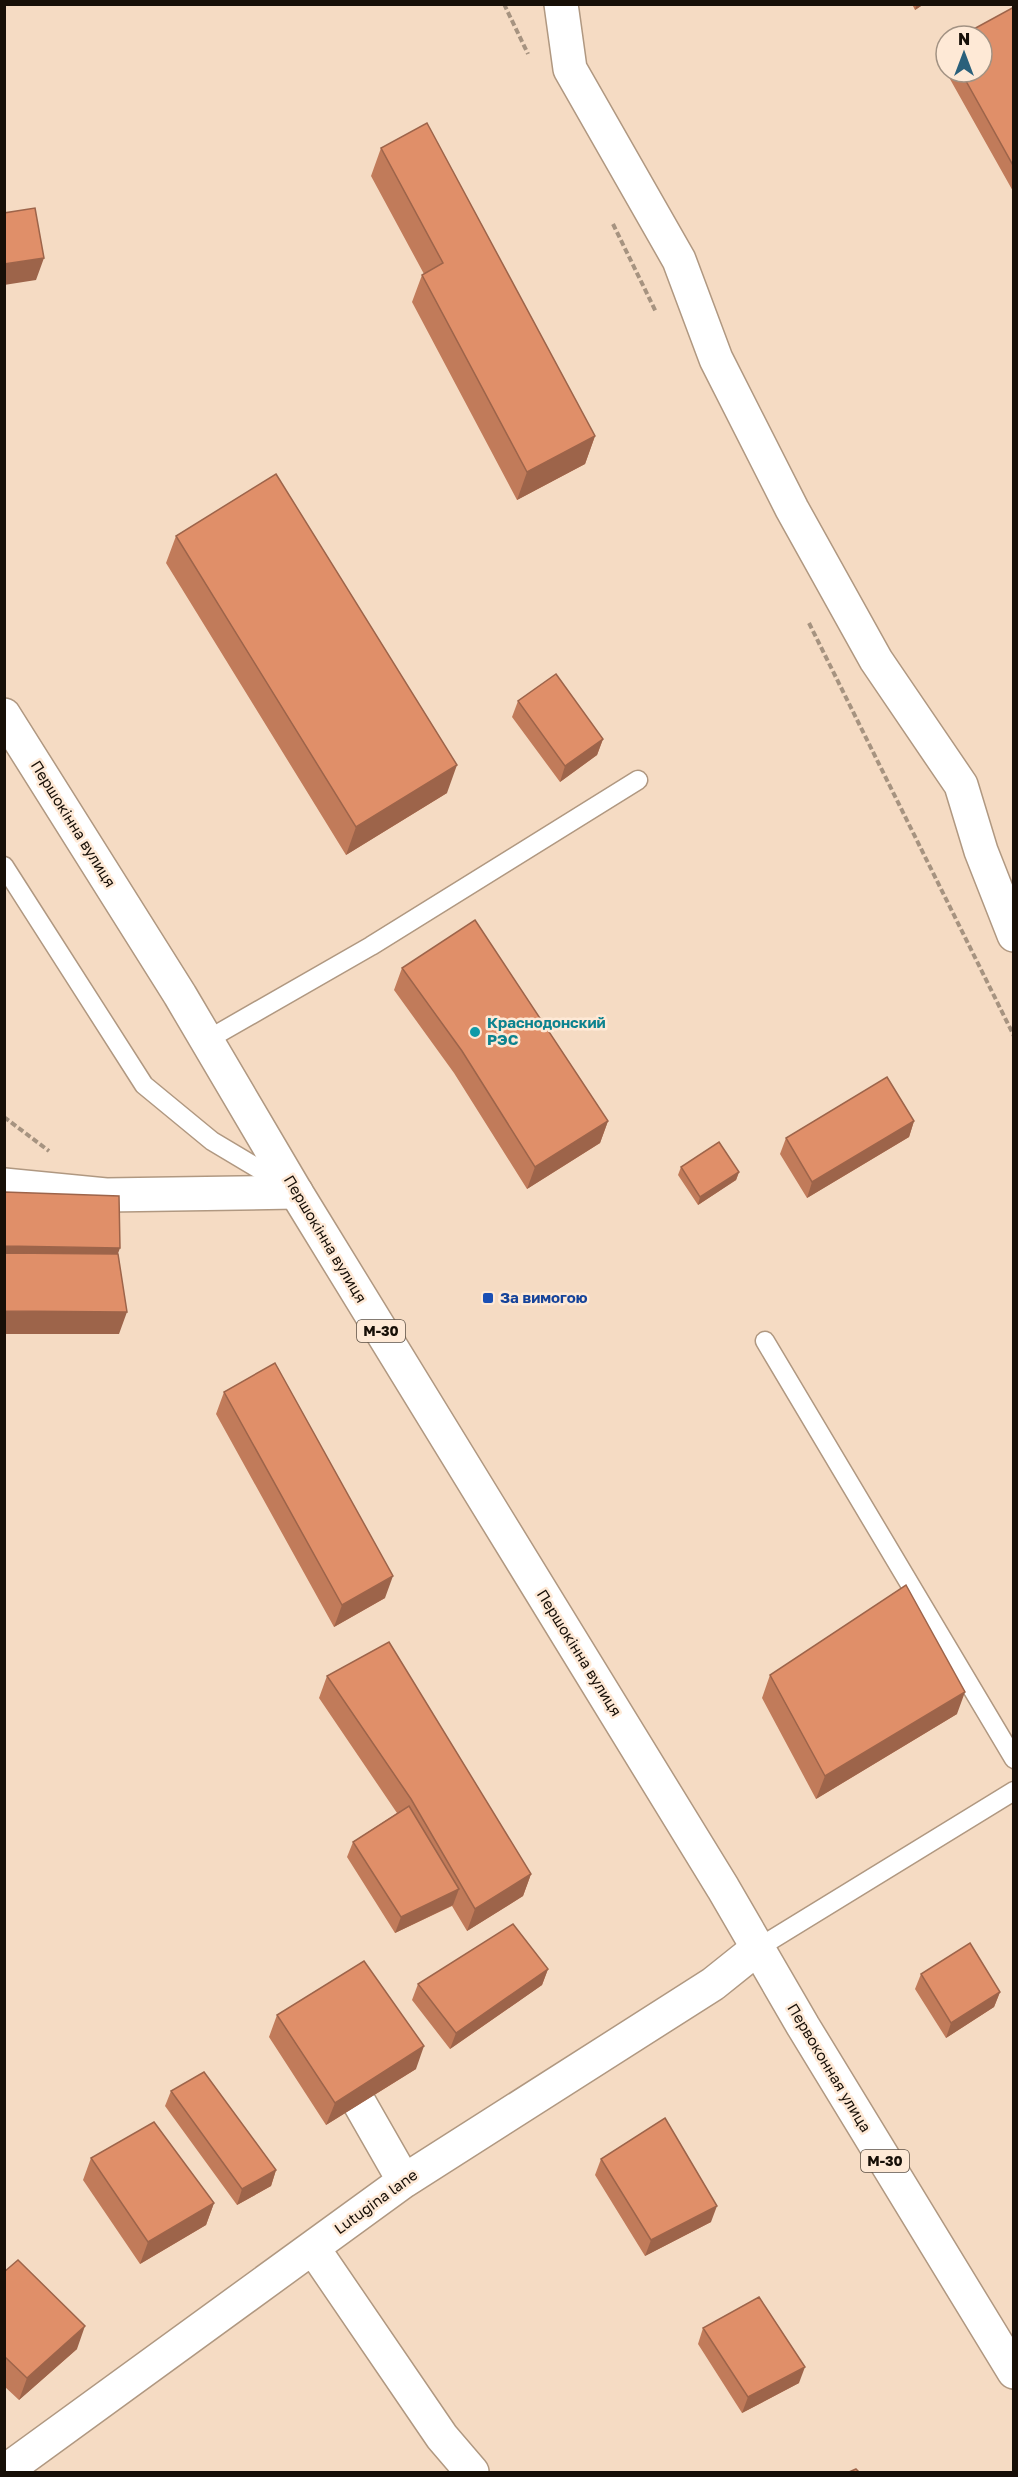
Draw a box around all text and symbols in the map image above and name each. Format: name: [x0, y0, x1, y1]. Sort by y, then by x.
north arrow: [934, 24, 994, 84]
text: N: [958, 29, 970, 49]
street label: Першокінна вулиця: [28, 757, 120, 890]
place label: Краснодонский РЭС: [487, 1013, 606, 1048]
marker: Краснодонский РЭС: [468, 1025, 482, 1039]
street label: Першокінна вулиця: [281, 1171, 371, 1306]
place label: За вимогою: [500, 1288, 588, 1306]
marker: За вимогою: [481, 1291, 495, 1305]
road number: М-30: [357, 1320, 405, 1342]
street label: Першокінна вулиця: [534, 1586, 626, 1719]
street label: Первоконная улица: [784, 2000, 875, 2135]
road number: М-30: [861, 2150, 909, 2172]
street label: Lutugina lane: [330, 2165, 421, 2237]

